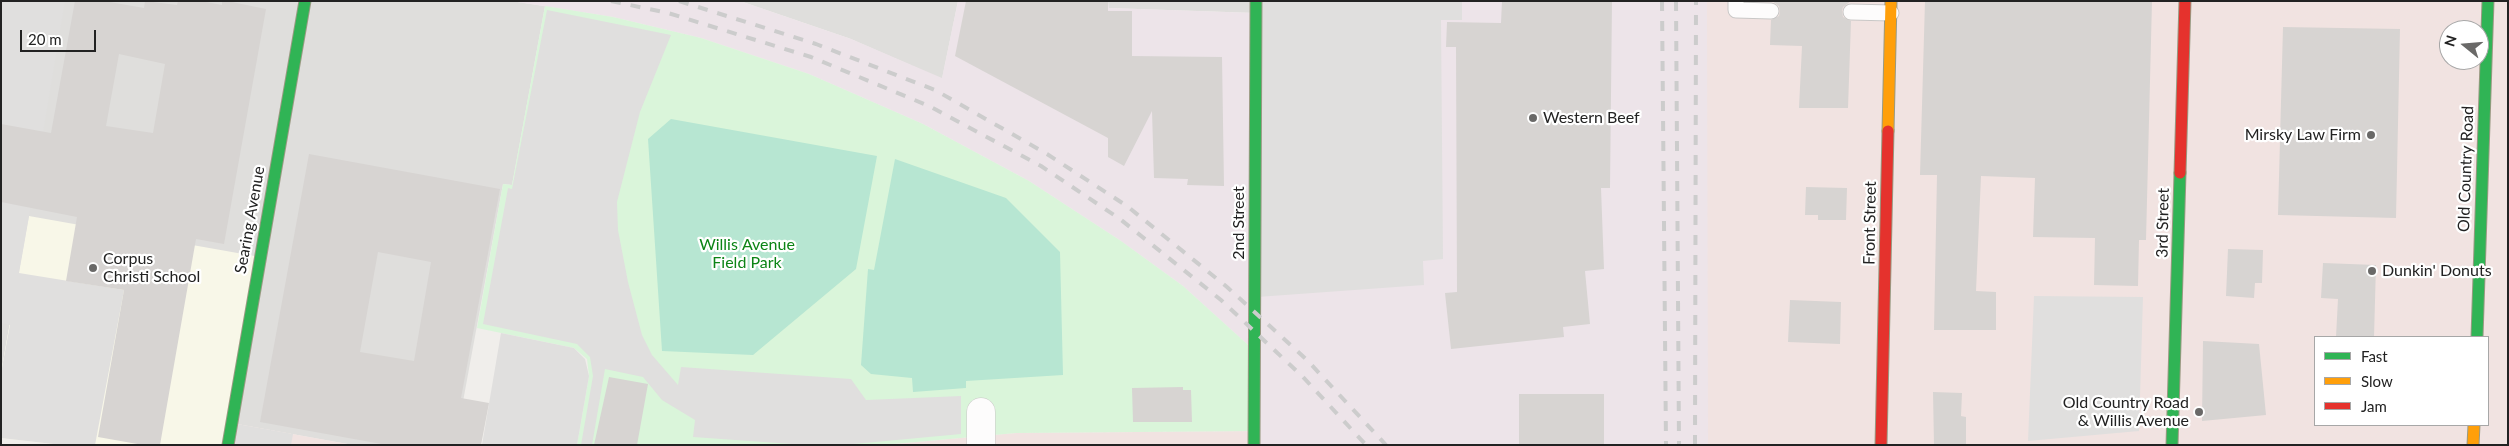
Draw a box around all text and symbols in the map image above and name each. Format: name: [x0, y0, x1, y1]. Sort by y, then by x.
scale bar: [22, 20, 99, 52]
north arrow: [2439, 20, 2489, 70]
text: 20 m: [28, 30, 62, 48]
text: N: [2440, 33, 2460, 48]
street label: Old Country Road: [2454, 106, 2478, 232]
place label: Western Beef: [1543, 108, 1640, 128]
marker: Western Beef: [1527, 112, 1539, 124]
place label: Mirsky Law Firm: [2245, 125, 2361, 145]
marker: Mirsky Law Firm: [2365, 129, 2377, 141]
street label: Searing Avenue: [231, 165, 269, 275]
street label: Front Street: [1860, 181, 1880, 265]
street label: 2nd Street: [1229, 186, 1249, 260]
street label: 3rd Street: [2153, 188, 2173, 258]
park label: Willis Avenue Field Park: [699, 235, 795, 273]
place label: Corpus Christi School: [103, 249, 200, 287]
place label: Dunkin' Donuts: [2382, 261, 2492, 281]
marker: Corpus Christi School: [87, 262, 99, 274]
marker: Dunkin' Donuts: [2366, 265, 2378, 277]
legend: [2314, 336, 2489, 426]
text: Fast: [2361, 347, 2388, 365]
text: Slow: [2361, 372, 2393, 390]
place label: Old Country Road & Willis Avenue: [2063, 393, 2189, 431]
text: Jam: [2361, 397, 2387, 415]
marker: Old Country Road & Willis Avenue: [2193, 406, 2205, 418]

